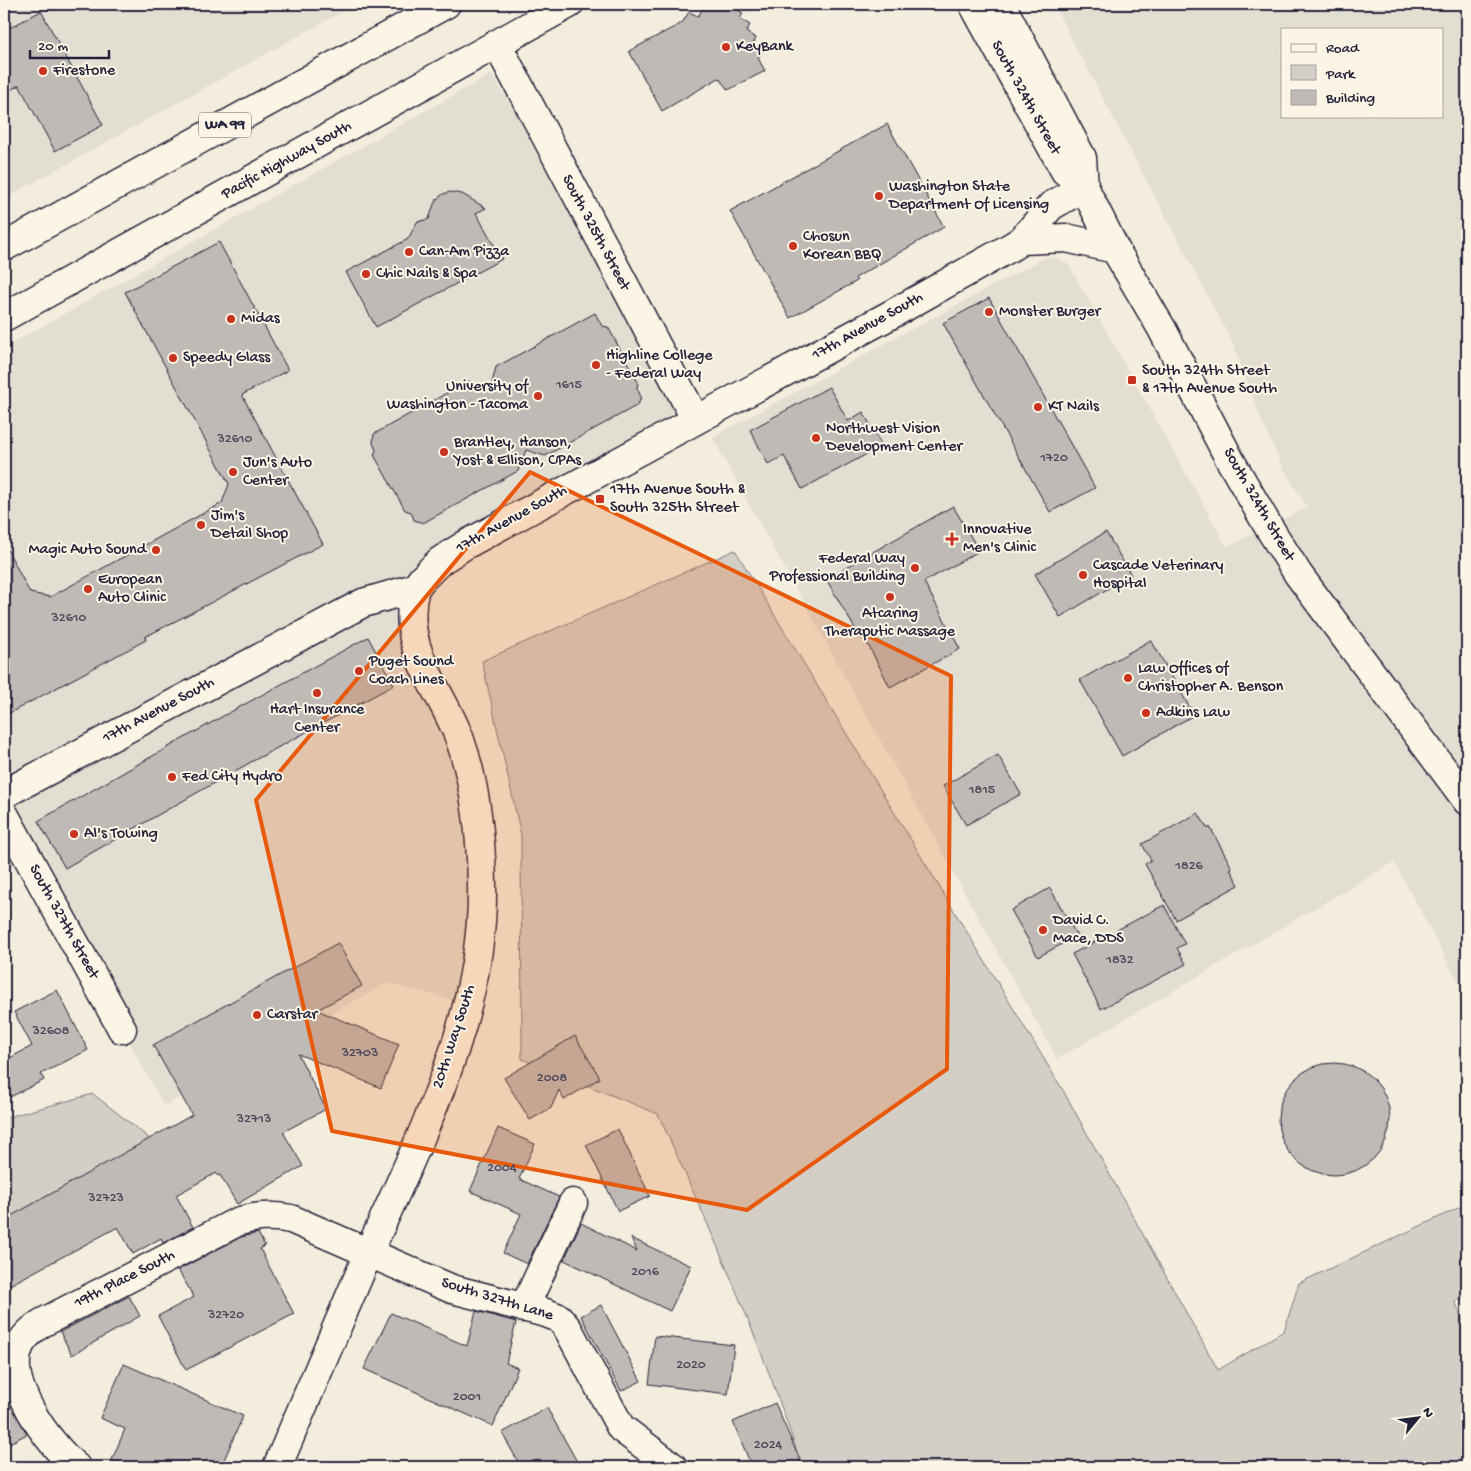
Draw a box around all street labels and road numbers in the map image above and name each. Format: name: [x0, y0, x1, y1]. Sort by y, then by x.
street label: South 324th Street: [986, 38, 1065, 160]
road number: WA 99: [199, 112, 251, 138]
street label: Pacific Highway South: [218, 117, 356, 205]
street label: South 325th Street: [556, 172, 634, 295]
street label: 17th Avenue South: [808, 288, 927, 366]
street label: South 324th Street: [1218, 445, 1299, 566]
street label: 17th Avenue South: [452, 481, 571, 559]
street label: 17th Avenue South: [99, 673, 219, 749]
street label: South 327th Street: [24, 861, 103, 984]
street label: 20th Way South: [429, 982, 481, 1091]
street label: 19th Place South: [71, 1246, 179, 1314]
street label: South 327th Lane: [439, 1274, 556, 1326]

